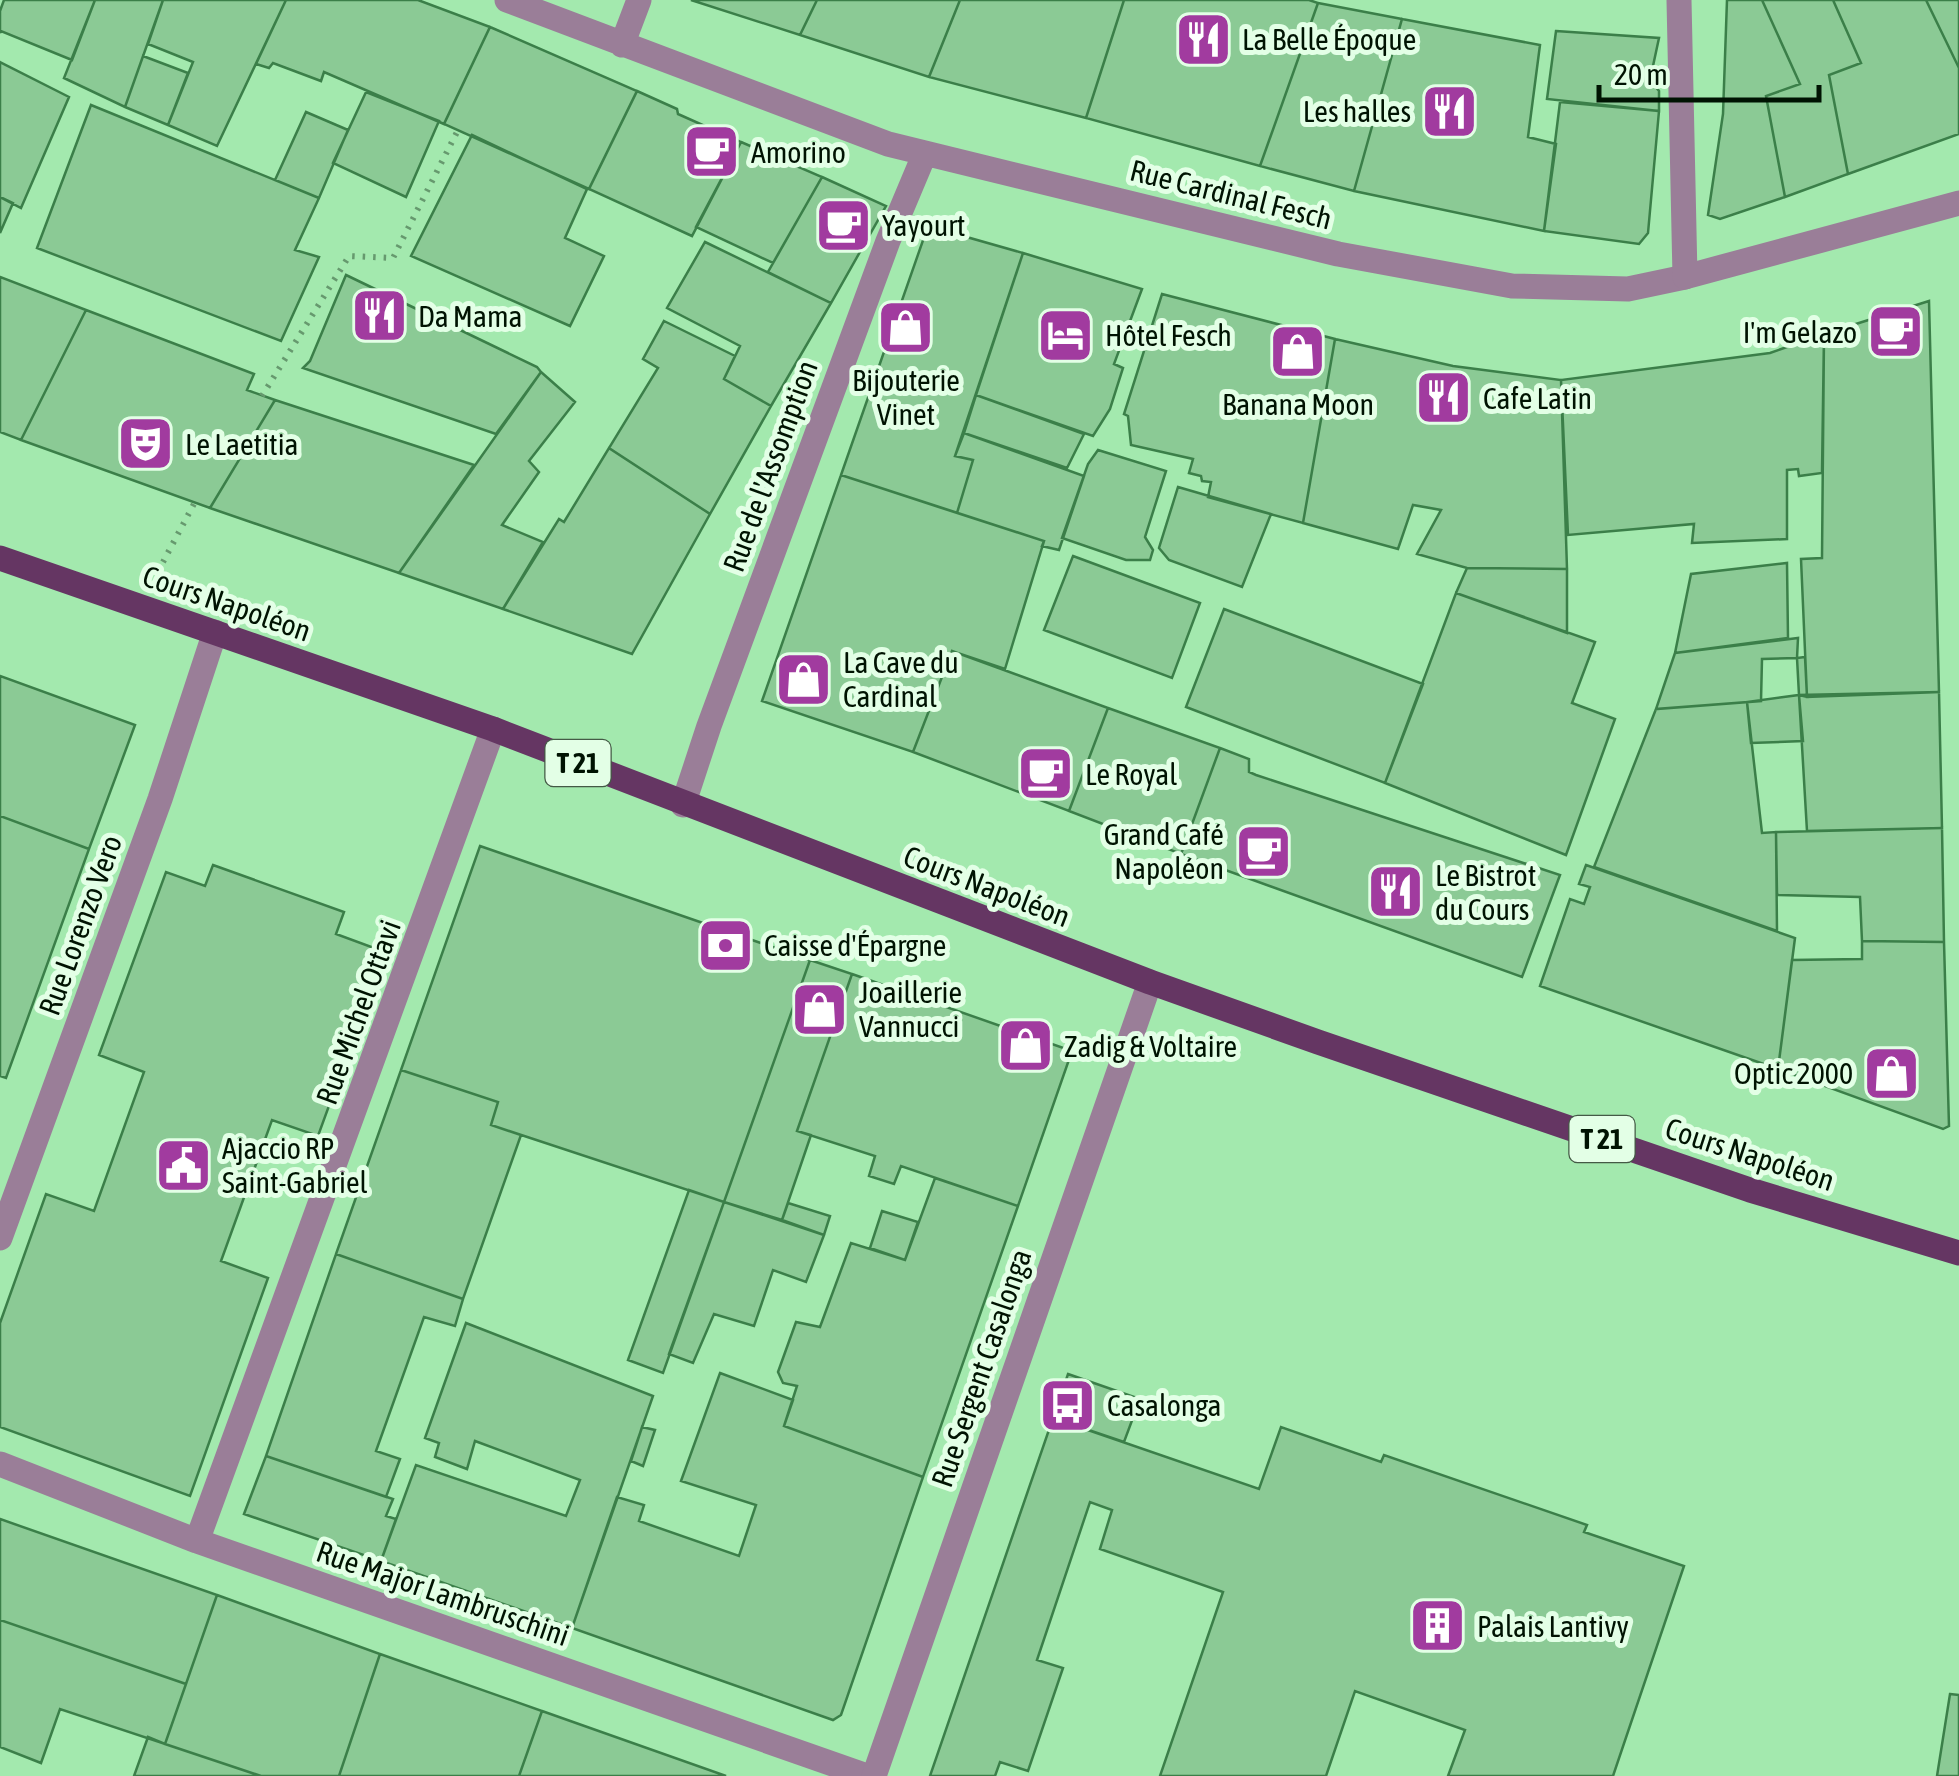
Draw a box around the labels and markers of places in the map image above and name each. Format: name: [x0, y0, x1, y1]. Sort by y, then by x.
restaurant icon: La Belle Époque: [1173, 9, 1233, 69]
place label: La Belle Époque: [1242, 22, 1416, 56]
restaurant icon: Les halles: [1420, 81, 1480, 141]
place label: Les halles: [1303, 94, 1411, 128]
cafe icon: Amorino: [682, 122, 742, 182]
place label: Amorino: [751, 135, 846, 169]
cafe icon: Yayourt: [813, 195, 873, 255]
place label: Yayourt: [882, 208, 965, 242]
restaurant icon: Da Mama: [349, 286, 409, 346]
shop icon: Bijouterie Vinet: [876, 297, 936, 357]
place label: Da Mama: [418, 299, 522, 333]
cafe icon: I'm Gelazo: [1866, 302, 1926, 362]
hotel icon: Hôtel Fesch: [1036, 305, 1096, 365]
place label: I'm Gelazo: [1743, 315, 1857, 349]
place label: Hôtel Fesch: [1105, 318, 1232, 352]
shop icon: Banana Moon: [1268, 322, 1328, 382]
place label: Bijouterie Vinet: [852, 363, 960, 431]
restaurant icon: Cafe Latin: [1414, 368, 1474, 428]
place label: Cafe Latin: [1483, 381, 1592, 415]
place label: Banana Moon: [1222, 387, 1374, 421]
theatre icon: Le Laetitia: [116, 414, 176, 474]
place label: Le Laetitia: [185, 427, 299, 461]
place label: La Cave du Cardinal: [843, 645, 959, 713]
shop icon: La Cave du Cardinal: [774, 649, 834, 709]
cafe icon: Le Royal: [1016, 744, 1076, 804]
place label: Le Royal: [1085, 757, 1177, 791]
place label: Grand Café Napoléon: [1104, 817, 1224, 885]
cafe icon: Grand Café Napoléon: [1233, 821, 1293, 881]
place label: Le Bistrot du Cours: [1435, 858, 1536, 926]
restaurant icon: Le Bistrot du Cours: [1366, 862, 1426, 922]
bank icon: Caisse d'Épargne: [695, 915, 755, 975]
place label: Caisse d'Épargne: [764, 928, 946, 962]
place label: Joaillerie Vannucci: [859, 975, 962, 1043]
shop icon: Joaillerie Vannucci: [790, 979, 850, 1039]
shop icon: Zadig & Voltaire: [995, 1016, 1055, 1076]
place label: Zadig & Voltaire: [1064, 1029, 1237, 1063]
shop icon: Optic 2000: [1862, 1043, 1922, 1103]
place label: Optic 2000: [1734, 1056, 1853, 1090]
place label: Ajaccio RP Saint-Gabriel: [222, 1131, 368, 1199]
public building icon: Ajaccio RP Saint-Gabriel: [153, 1135, 213, 1195]
bus stop icon: Casalonga: [1038, 1375, 1098, 1435]
place label: Casalonga: [1107, 1388, 1222, 1422]
building icon: Palais Lantivy: [1408, 1596, 1468, 1656]
place label: Palais Lantivy: [1477, 1609, 1629, 1643]

